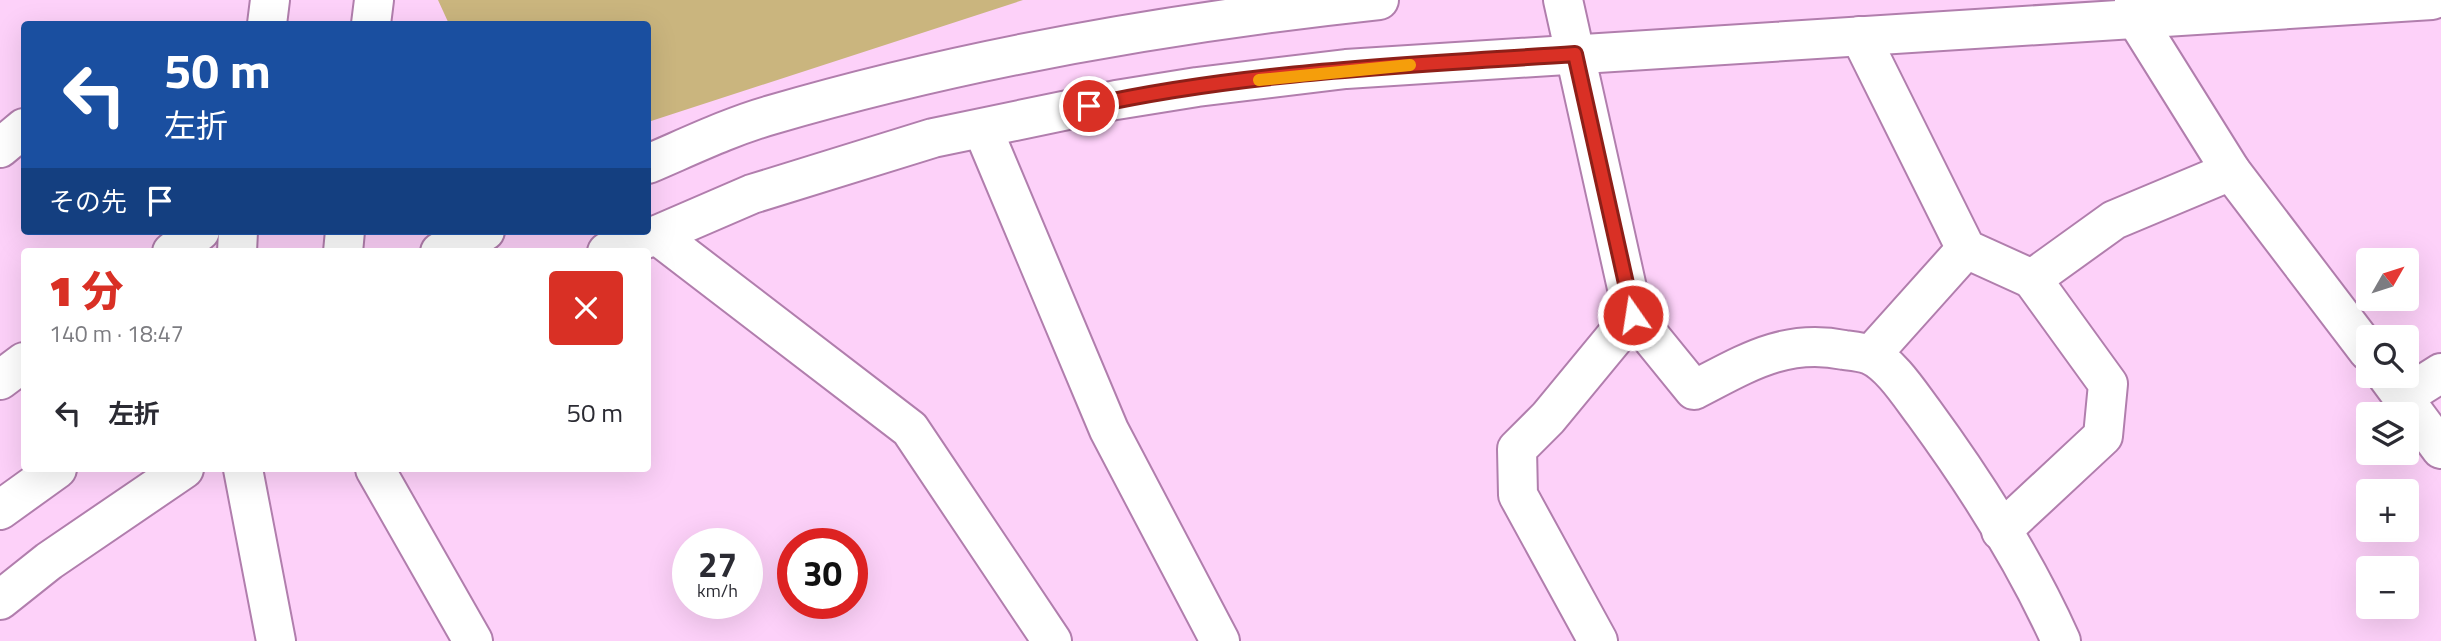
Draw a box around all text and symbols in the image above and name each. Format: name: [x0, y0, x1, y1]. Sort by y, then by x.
text: 50 m: [164, 32, 271, 107]
icon: left: [49, 49, 140, 140]
pin: [1059, 76, 1119, 136]
icon: arrive: [1070, 87, 1108, 125]
text: 左折: [164, 101, 228, 149]
text: その先: [49, 182, 127, 221]
icon: arrive: [141, 182, 179, 220]
north arrow: [2356, 248, 2418, 312]
map controls: [2356, 248, 2419, 619]
text: 1 分: [49, 258, 123, 322]
button: close: [549, 271, 623, 345]
position arrow: [1596, 278, 1670, 352]
text: 140 m · 18:47: [49, 316, 184, 351]
button: search: [2356, 325, 2419, 388]
text: 50 m: [566, 393, 623, 432]
icon: left: [49, 394, 87, 432]
text: 左折: [108, 394, 160, 433]
button: layers: [2356, 402, 2419, 465]
button: +: [2356, 479, 2419, 542]
speed limit sign: 30: [777, 528, 868, 619]
text: 27: [698, 537, 737, 591]
button: −: [2356, 556, 2419, 619]
text: km/h: [697, 577, 738, 604]

